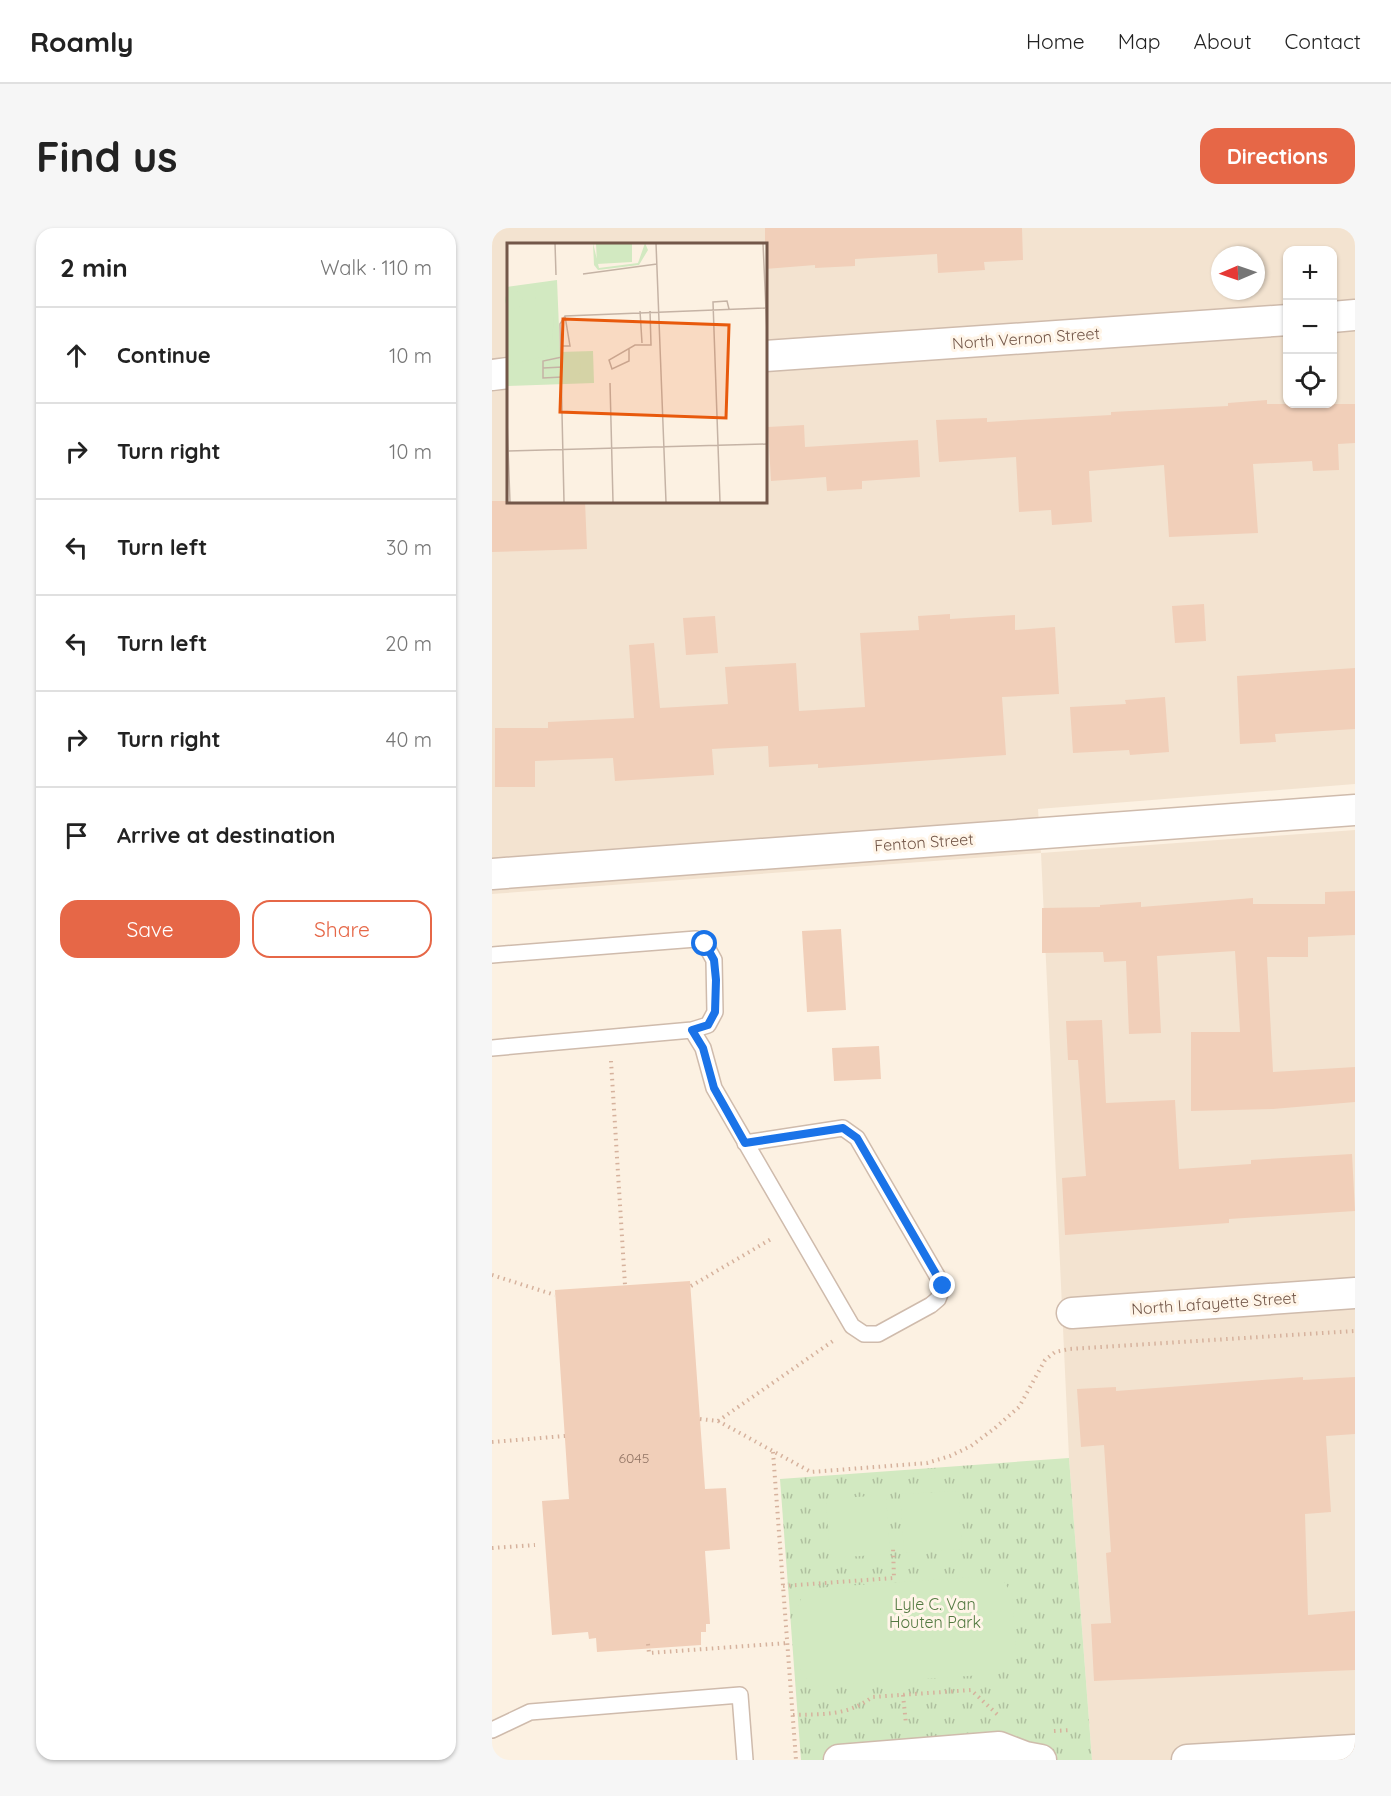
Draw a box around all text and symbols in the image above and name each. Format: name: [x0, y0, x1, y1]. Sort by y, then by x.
text: Roamly: [30, 24, 134, 59]
text: Home: [1026, 28, 1085, 54]
text: Map: [1118, 28, 1161, 54]
text: About: [1194, 28, 1252, 54]
text: Contact: [1285, 28, 1361, 54]
button: Directions: [1200, 128, 1355, 184]
text: Find us: [36, 130, 178, 183]
inset map: [507, 243, 766, 502]
north arrow: [1211, 246, 1265, 300]
map controls: [1283, 246, 1337, 408]
button: +: [1283, 246, 1337, 300]
text: 2 min: [60, 251, 128, 284]
text: Walk · 110 m: [320, 255, 432, 280]
button: −: [1283, 300, 1337, 354]
street label: North Vernon Street: [951, 323, 1101, 353]
icon: ahead: [60, 339, 93, 372]
text: Continue: [117, 341, 211, 369]
text: 10 m: [389, 343, 432, 368]
button: locate: [1283, 354, 1337, 408]
icon: right: [60, 435, 93, 468]
text: Turn right: [117, 437, 221, 465]
text: 10 m: [389, 439, 432, 464]
icon: left: [60, 531, 93, 564]
text: Turn left: [117, 533, 207, 561]
text: 30 m: [386, 535, 432, 560]
icon: left: [60, 627, 93, 660]
text: Turn left: [117, 629, 207, 657]
text: 20 m: [385, 631, 432, 656]
icon: right: [60, 723, 93, 756]
text: Turn right: [117, 725, 221, 753]
text: 40 m: [386, 727, 432, 752]
icon: arrive: [60, 819, 93, 852]
text: Arrive at destination: [117, 821, 335, 849]
street label: Fenton Street: [874, 829, 974, 855]
button: Save: [60, 900, 240, 958]
button: Share: [252, 900, 432, 958]
route start: [691, 930, 717, 956]
route end: [929, 1272, 955, 1298]
street label: North Lafayette Street: [1131, 1287, 1297, 1319]
house number: 6045: [619, 1449, 649, 1467]
park label: Lyle C. Van Houten Park: [889, 1594, 981, 1632]

